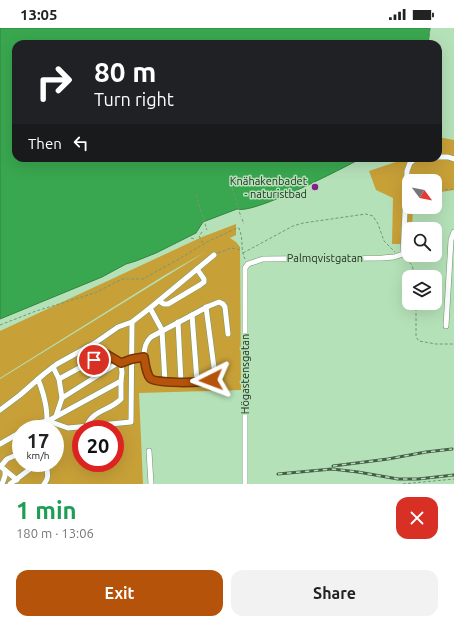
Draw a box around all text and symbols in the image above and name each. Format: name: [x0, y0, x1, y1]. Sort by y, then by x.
text: 13:05: [20, 6, 58, 23]
icon: right: [28, 56, 80, 108]
text: 80 m: [94, 56, 156, 87]
text: Turn right: [94, 89, 174, 109]
icon: left: [70, 132, 92, 154]
text: Then: [28, 135, 62, 152]
north arrow: [402, 174, 442, 214]
map controls: [402, 174, 442, 310]
place label: Knähakenbadet - naturistbad: [230, 175, 308, 200]
marker: Knähakenbadet - naturistbad: [310, 182, 320, 192]
button: search: [402, 222, 442, 262]
street label: Palmqvistgatan: [287, 252, 363, 264]
button: layers: [402, 270, 442, 310]
street label: Högastensgatan: [239, 334, 251, 414]
pin: [77, 343, 111, 377]
icon: arrive: [83, 349, 105, 371]
position arrow: [190, 359, 232, 401]
speed limit sign: 20: [72, 420, 124, 472]
text: 17: [27, 429, 49, 452]
text: km/h: [26, 450, 50, 461]
text: 1 min: [16, 497, 77, 524]
button: close: [396, 497, 438, 539]
text: 180 m · 13:06: [16, 526, 94, 540]
button: Exit: [16, 570, 223, 616]
button: Share: [231, 570, 438, 616]

